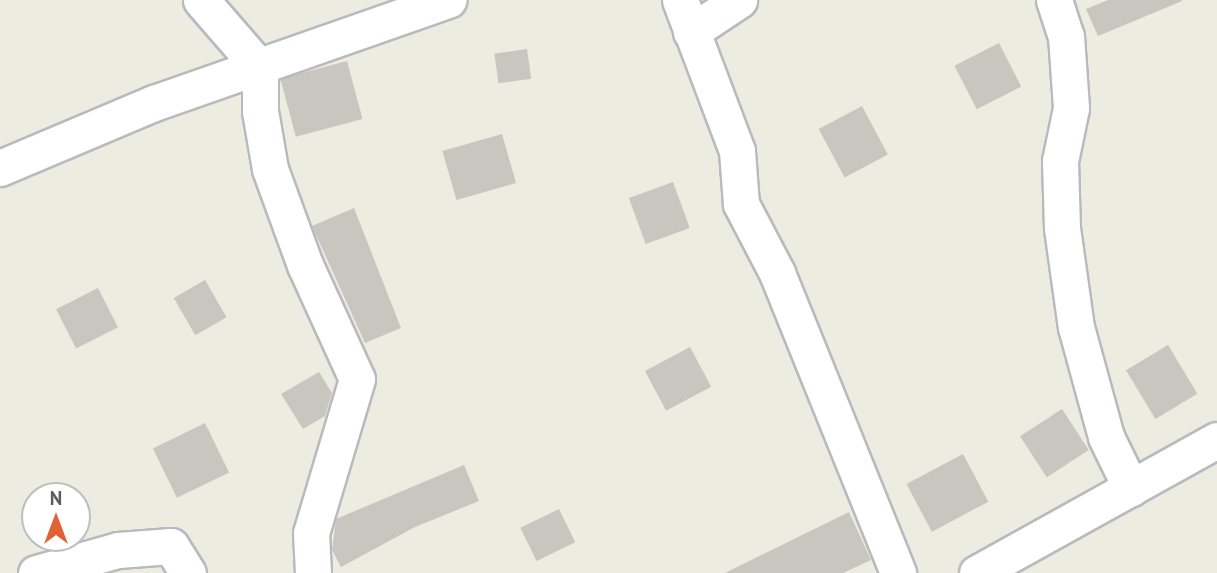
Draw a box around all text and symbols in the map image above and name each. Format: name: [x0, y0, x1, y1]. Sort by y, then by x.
north arrow: [21, 482, 91, 552]
text: N: [50, 486, 62, 510]

